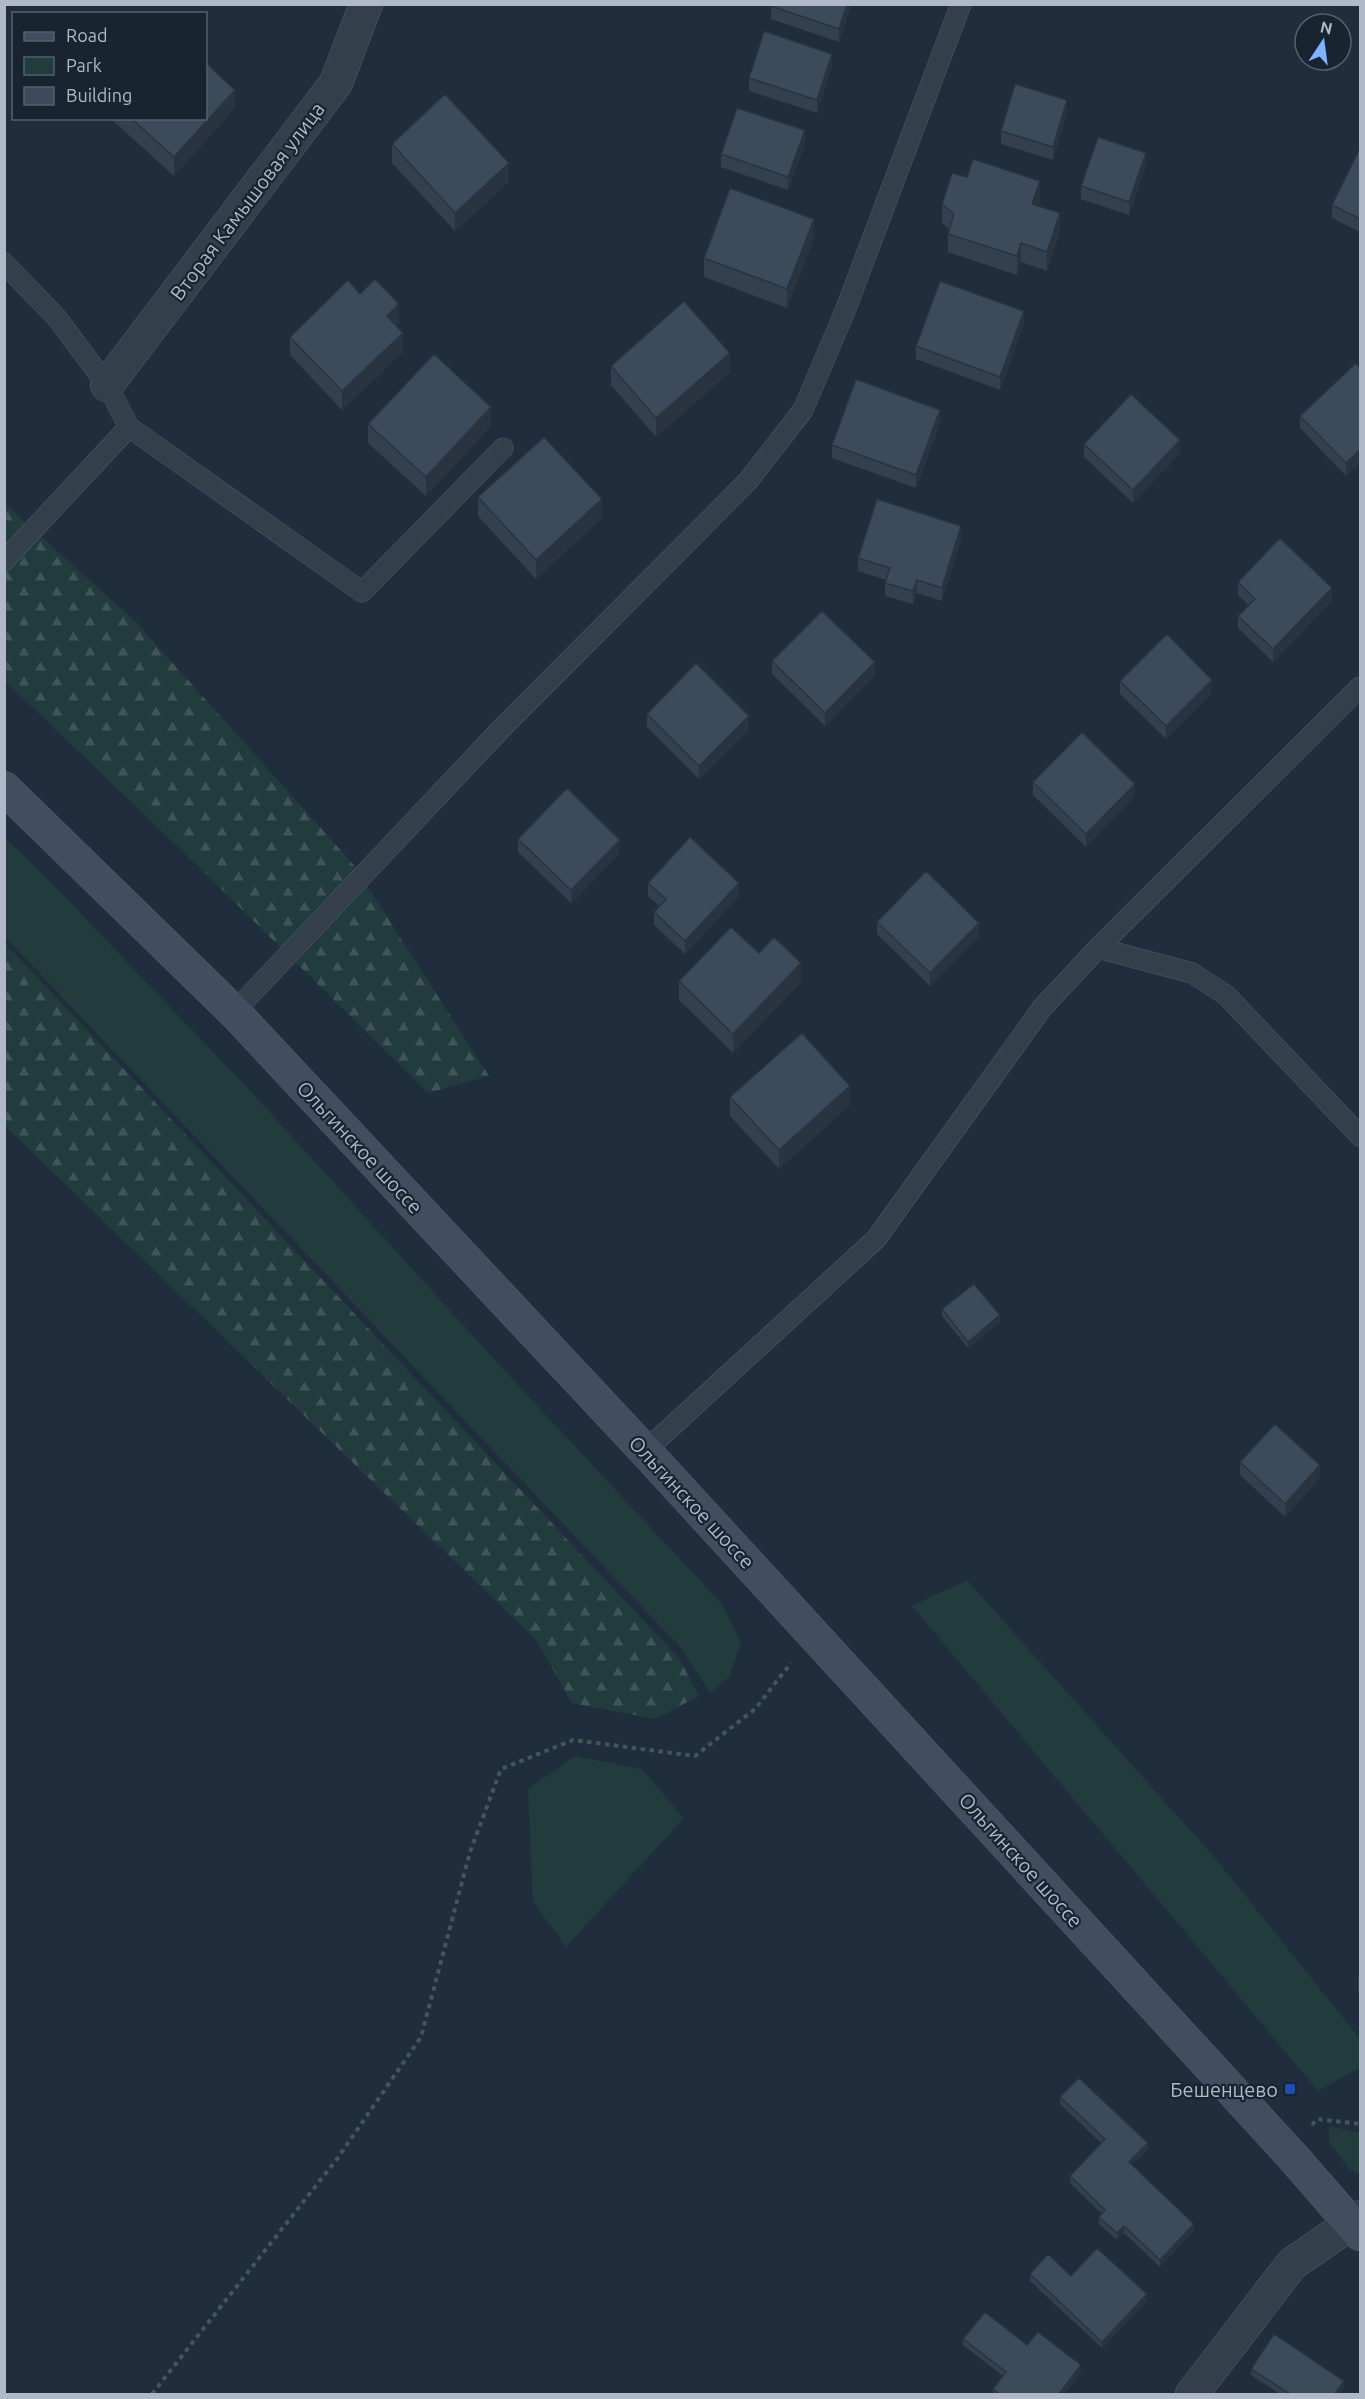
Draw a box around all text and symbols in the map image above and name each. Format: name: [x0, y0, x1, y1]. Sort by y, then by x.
legend: [12, 12, 207, 120]
north arrow: [1293, 12, 1353, 72]
text: N: [1319, 17, 1334, 37]
text: Road: [66, 25, 108, 45]
text: Park: [66, 55, 102, 75]
text: Building: [66, 85, 132, 105]
street label: Вторая Камышовая улица: [165, 98, 329, 304]
street label: Ольгинское шоссе: [293, 1076, 427, 1218]
street label: Ольгинское шоссе: [625, 1431, 759, 1573]
street label: Ольгинское шоссе: [955, 1788, 1087, 1932]
place label: Бешенцево: [1170, 2078, 1278, 2101]
marker: Бешенцево: [1283, 2082, 1297, 2096]

